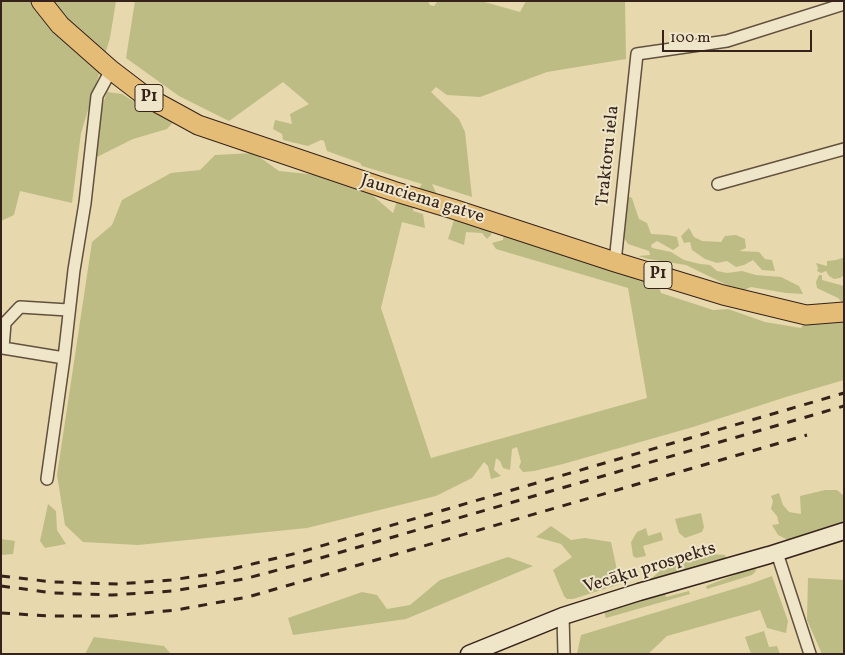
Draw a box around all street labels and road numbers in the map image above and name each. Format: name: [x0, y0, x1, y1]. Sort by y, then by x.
road number: P1: [135, 85, 163, 112]
street label: Traktoru iela: [593, 104, 625, 208]
street label: Jaunciema gatve: [357, 171, 487, 229]
road number: P1: [644, 262, 672, 288]
street label: Vecāķu prospekts: [581, 539, 719, 599]

